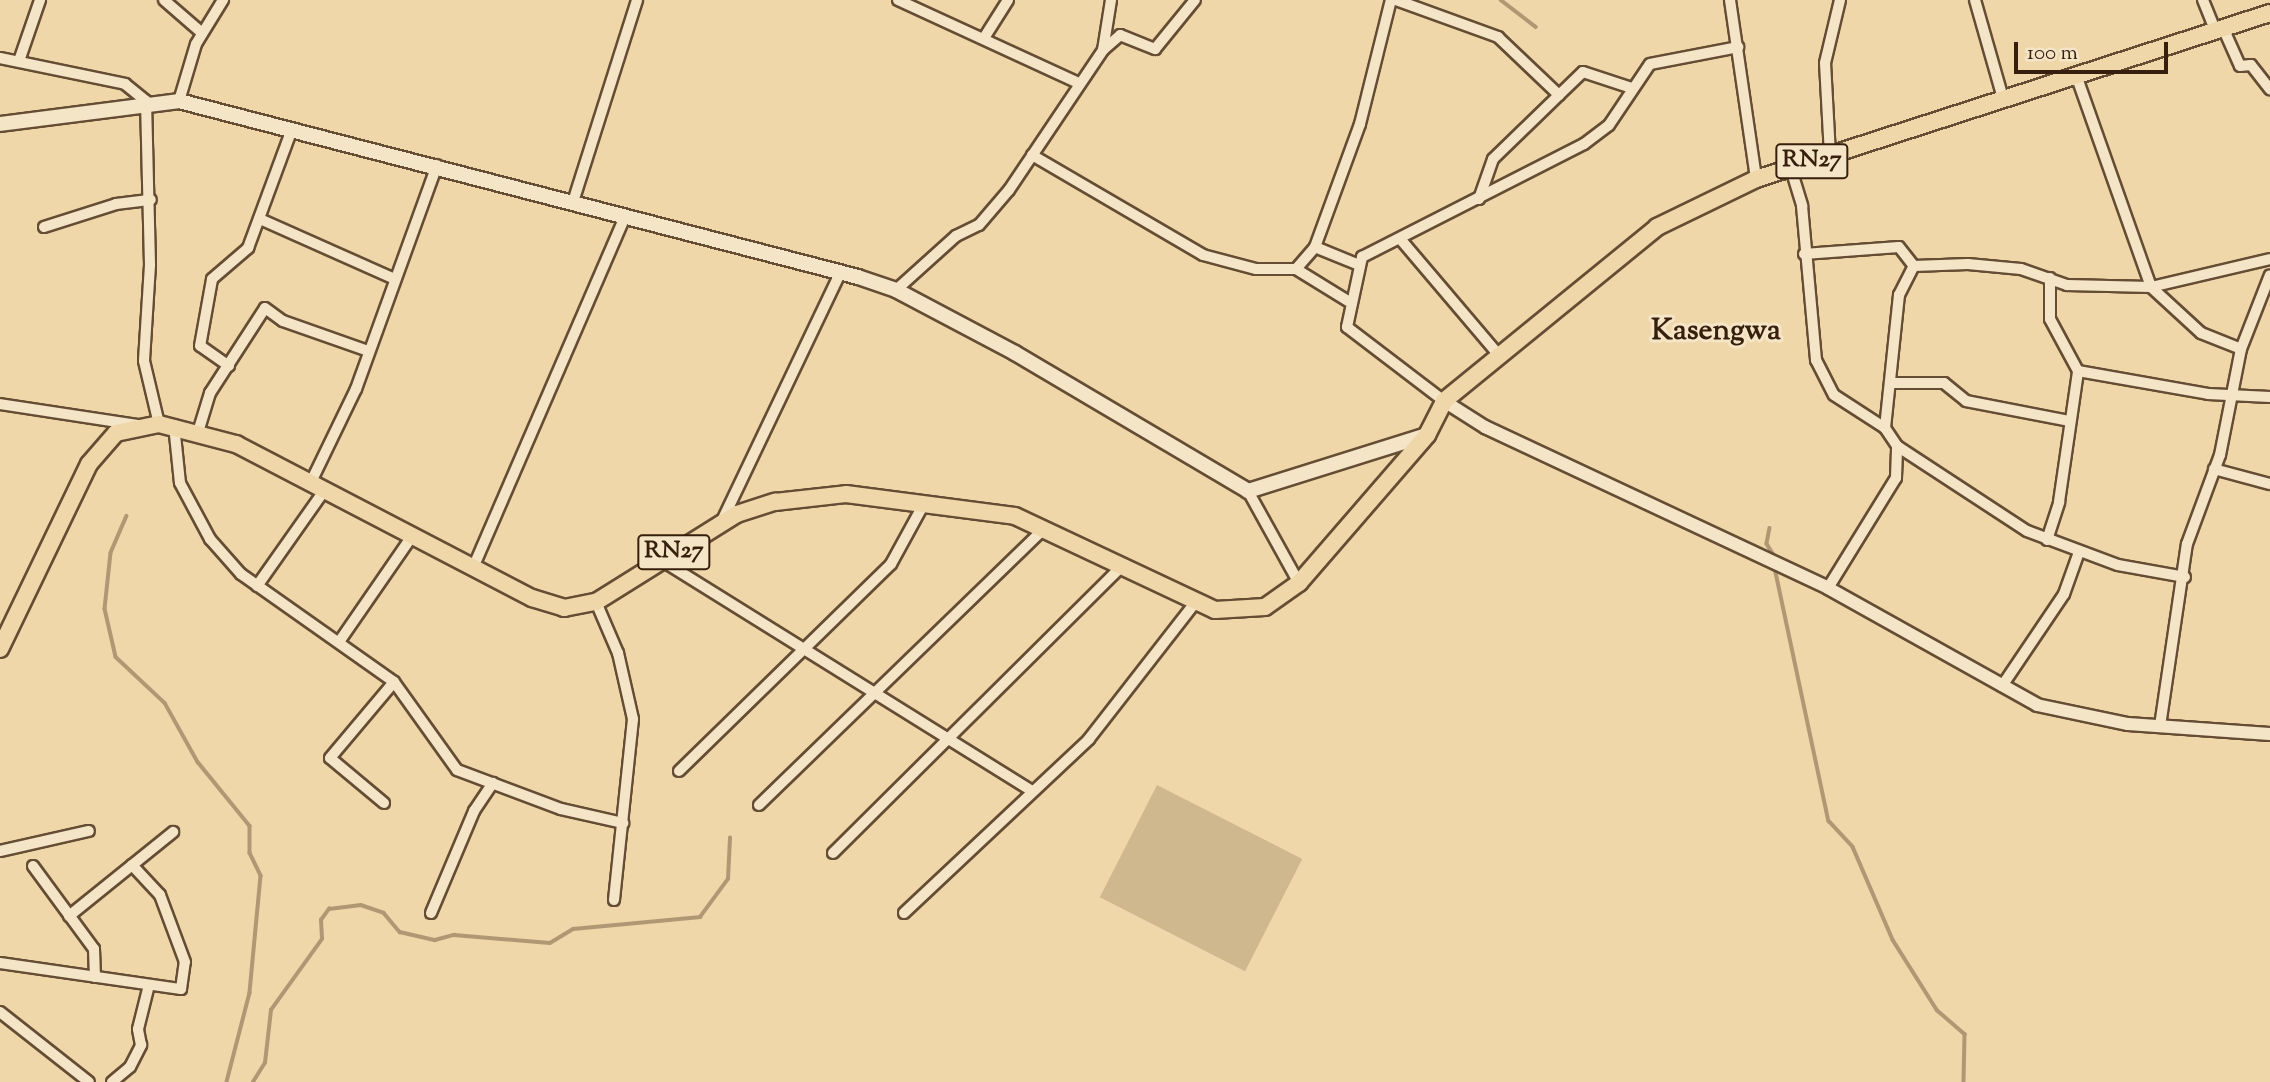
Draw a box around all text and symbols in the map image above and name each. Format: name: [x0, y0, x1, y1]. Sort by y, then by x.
scale bar: [2018, 28, 2172, 72]
text: 100 m: [2027, 39, 2078, 69]
road number: RN27: [1775, 140, 1849, 182]
district label: Kasengwa: [1651, 314, 1781, 350]
road number: RN27: [637, 532, 711, 572]

